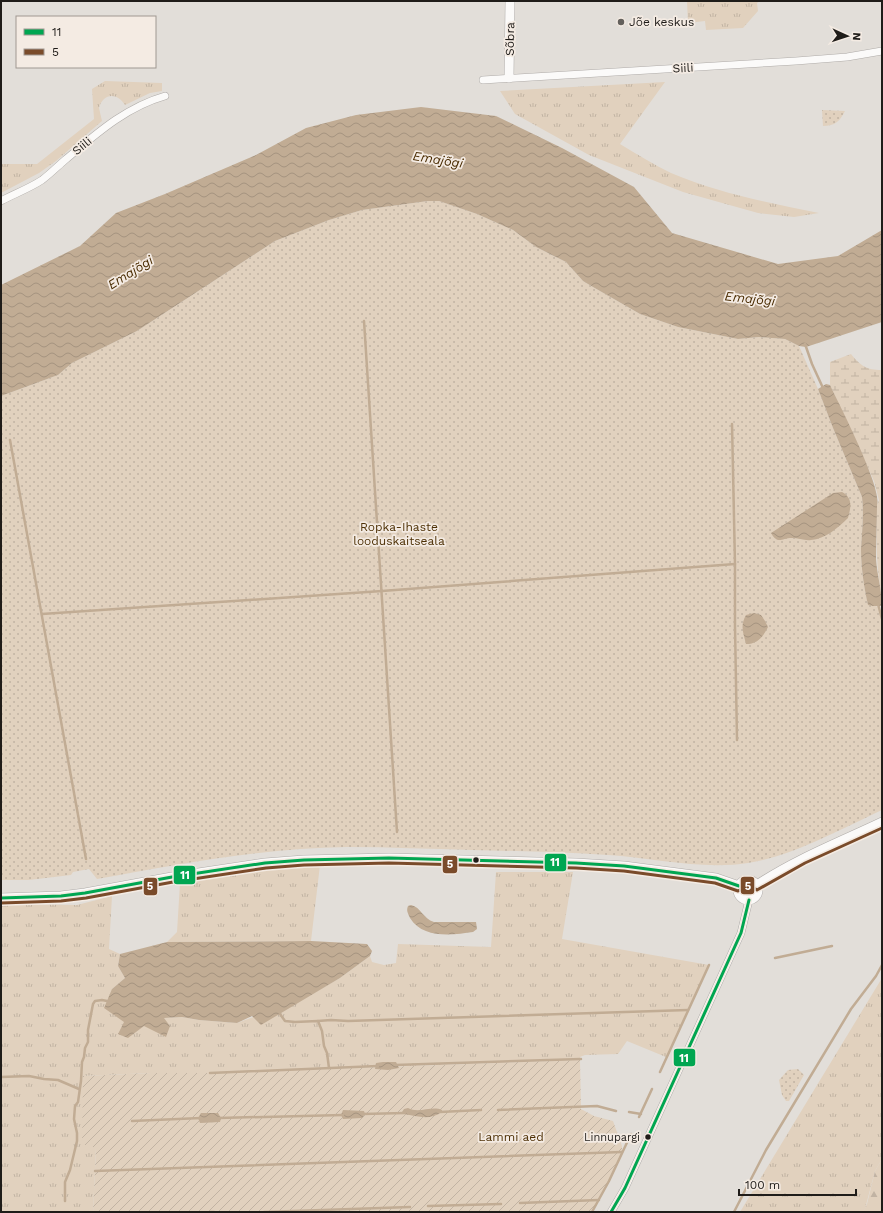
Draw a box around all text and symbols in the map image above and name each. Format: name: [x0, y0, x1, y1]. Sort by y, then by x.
place label: Jõe keskus: [629, 15, 694, 29]
legend: [16, 16, 156, 68]
north arrow: [827, 16, 867, 56]
marker: Jõe keskus: [616, 17, 626, 27]
street label: Sõbra: [503, 22, 517, 56]
text: 11: [52, 25, 61, 39]
text: N: [850, 32, 863, 41]
text: 5: [52, 45, 59, 59]
street label: Siili: [672, 60, 694, 76]
street label: Siili: [69, 134, 95, 158]
water label: Emajõgi: [412, 148, 465, 171]
water label: Emajõgi: [105, 252, 156, 292]
water label: Emajõgi: [724, 288, 777, 309]
park label: Ropka-Ihaste looduskaitseala: [353, 520, 445, 548]
line badge: 11: [544, 853, 567, 872]
line badge: 5: [442, 855, 458, 874]
unlabelled marker: [471, 855, 481, 865]
text: 11: [550, 856, 560, 869]
text: 5: [447, 858, 453, 871]
line badge: 11: [173, 865, 196, 885]
text: 11: [180, 869, 190, 882]
line badge: 5: [740, 876, 755, 895]
line badge: 5: [143, 877, 158, 896]
text: 5: [147, 880, 153, 893]
text: 5: [745, 880, 751, 893]
line badge: 11: [673, 1048, 696, 1067]
text: 11: [679, 1052, 689, 1065]
park label: Lammi aed: [478, 1130, 544, 1144]
place label: Linnupargi: [584, 1131, 640, 1144]
marker: Linnupargi: [643, 1132, 653, 1142]
scale bar: [739, 1171, 856, 1197]
text: 100 m: [745, 1178, 780, 1192]

